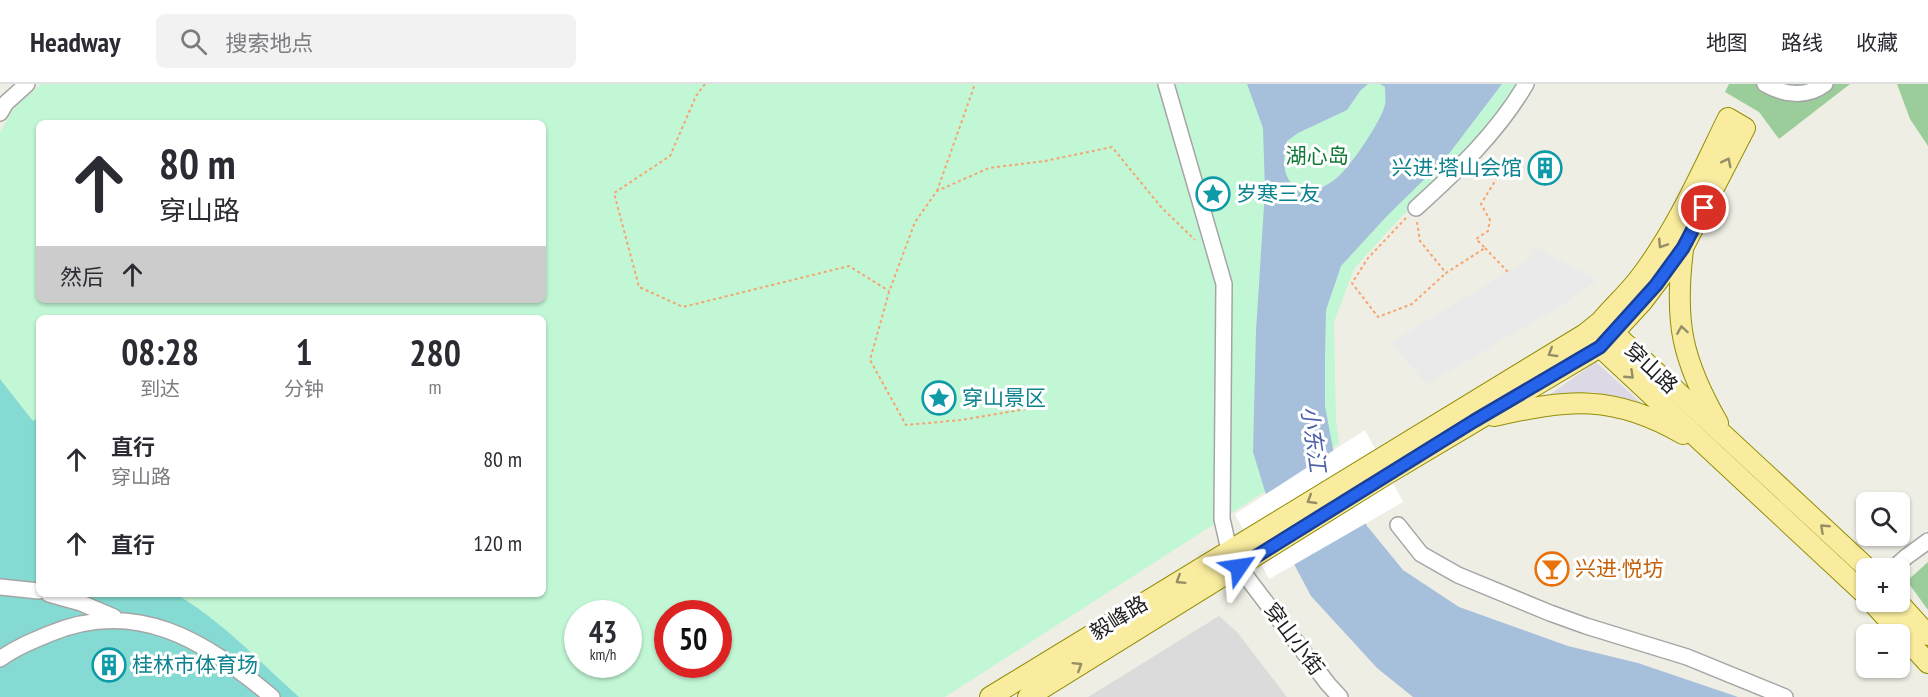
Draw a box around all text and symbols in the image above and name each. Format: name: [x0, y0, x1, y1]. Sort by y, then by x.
search box: [156, 14, 576, 68]
text: Headway: [30, 23, 120, 60]
icon: search: [177, 25, 210, 58]
text: 搜索地点: [225, 29, 313, 57]
text: 地图: [1706, 29, 1748, 56]
text: 路线: [1781, 29, 1823, 56]
text: 收藏: [1856, 29, 1898, 56]
text: 80 m: [159, 136, 236, 191]
park label: 湖心岛: [1286, 142, 1349, 169]
icon: ahead: [60, 144, 138, 222]
building icon: 兴进·塔山会馆: [1527, 150, 1563, 186]
place label: 兴进·塔山会馆: [1392, 154, 1522, 181]
one-way arrow: [1720, 157, 1732, 168]
place icon: 岁寒三友: [1195, 176, 1231, 212]
place label: 岁寒三友: [1236, 180, 1320, 207]
pin: [1678, 182, 1729, 233]
icon: arrive: [1687, 191, 1720, 224]
text: 穿山路: [159, 193, 240, 227]
one-way arrow: [1658, 237, 1669, 248]
icon: ahead: [116, 258, 149, 291]
text: 然后: [60, 263, 104, 291]
one-way arrow: [1676, 325, 1689, 335]
text: 08:28: [121, 328, 199, 375]
text: 1: [296, 328, 313, 375]
text: 280: [409, 329, 461, 376]
street label: 穿山路: [1619, 336, 1684, 399]
one-way arrow: [1548, 346, 1558, 358]
one-way arrow: [1624, 368, 1634, 379]
text: m: [429, 374, 442, 400]
text: 到达: [140, 376, 180, 402]
text: 分钟: [284, 376, 324, 402]
place icon: 穿山景区: [921, 380, 957, 416]
place label: 穿山景区: [962, 384, 1046, 411]
water label: 小东江: [1296, 404, 1333, 476]
text: 直行: [111, 433, 155, 461]
icon: ahead: [60, 443, 93, 476]
text: 80 m: [483, 445, 522, 473]
text: 穿山路: [111, 464, 171, 490]
map controls: [1856, 492, 1910, 678]
button: search: [1856, 492, 1910, 546]
one-way arrow: [1307, 493, 1317, 505]
one-way arrow: [1821, 524, 1831, 535]
icon: ahead: [60, 527, 93, 560]
text: 120 m: [473, 529, 522, 557]
text: 直行: [111, 531, 155, 559]
position arrow: [1207, 535, 1271, 599]
bar icon: 兴进·悦坊: [1534, 551, 1570, 587]
place label: 兴进·悦坊: [1575, 555, 1663, 582]
button: +: [1856, 558, 1910, 612]
one-way arrow: [1176, 573, 1186, 585]
street label: 毅峰路: [1085, 589, 1153, 646]
street label: 穿山小街: [1258, 597, 1330, 680]
speed limit sign: 50: [654, 600, 732, 678]
text: 43: [589, 612, 617, 651]
button: −: [1856, 624, 1910, 678]
text: km/h: [590, 645, 616, 664]
building icon: 桂林市体育场: [91, 647, 127, 683]
place label: 桂林市体育场: [132, 651, 258, 678]
one-way arrow: [1072, 662, 1082, 674]

